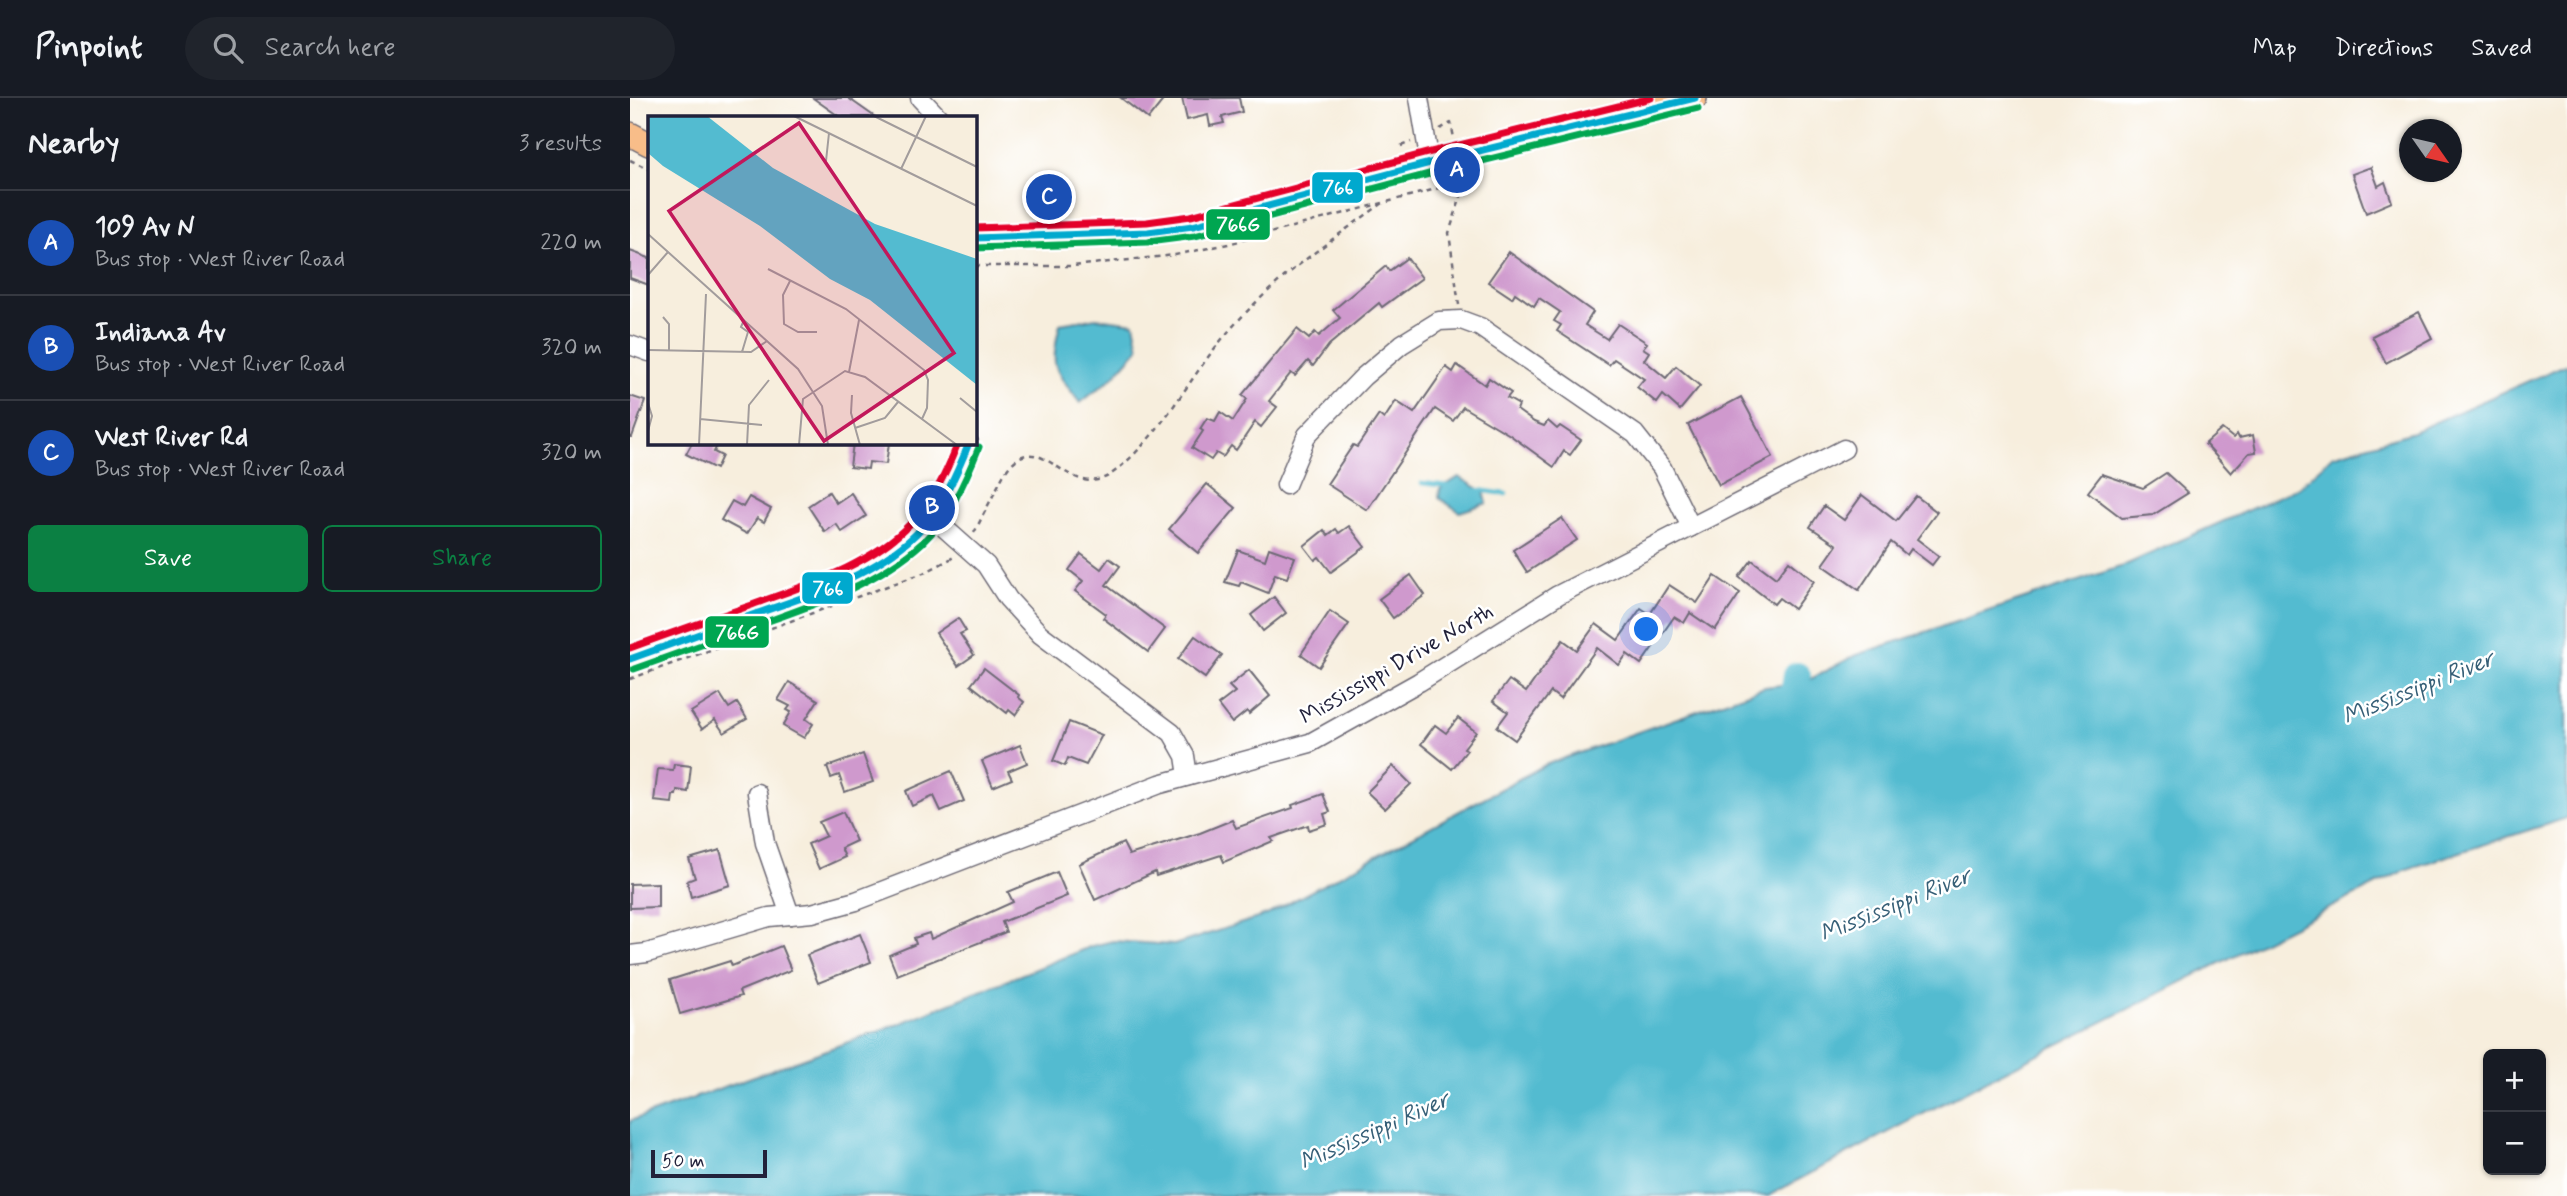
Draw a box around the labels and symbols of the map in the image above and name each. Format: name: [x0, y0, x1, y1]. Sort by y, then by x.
inset map: [648, 116, 976, 444]
north arrow: [2399, 119, 2462, 182]
pin: A: [1434, 144, 1480, 196]
pin: C: [1026, 171, 1072, 223]
line badge: 766: [1311, 171, 1364, 204]
text: 766: [1323, 176, 1354, 201]
line badge: 766G: [1205, 208, 1271, 241]
text: 766G: [1216, 213, 1260, 238]
pin: B: [909, 482, 955, 534]
line badge: 766: [801, 571, 854, 605]
text: 766: [813, 577, 844, 602]
street label: Mississippi Drive North: [1295, 597, 1499, 732]
your location: [1629, 612, 1663, 646]
line badge: 766G: [704, 615, 770, 649]
text: 766G: [715, 621, 759, 646]
water label: Mississippi River: [2338, 643, 2502, 733]
water label: Mississippi River: [1815, 860, 1979, 950]
water label: Mississippi River: [1295, 1083, 1457, 1178]
scale bar: [651, 1147, 766, 1179]

